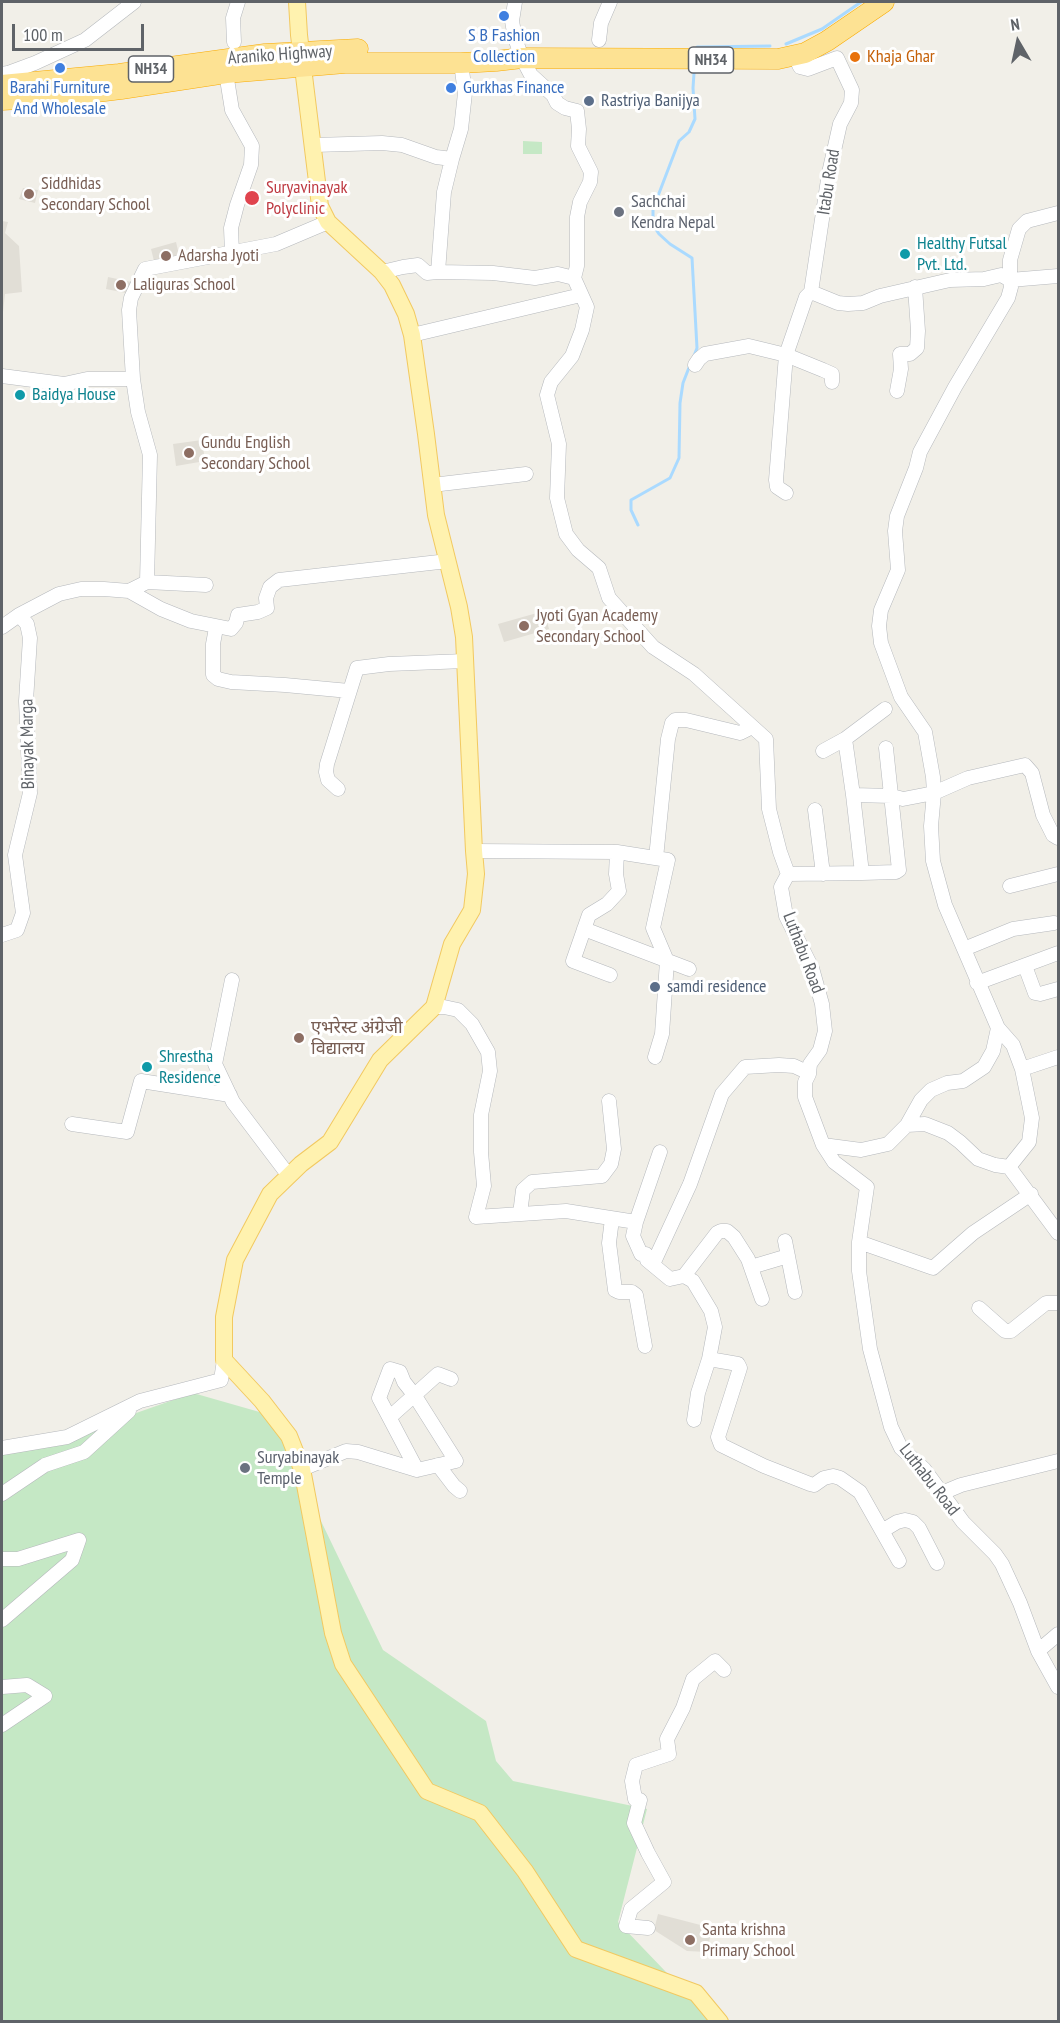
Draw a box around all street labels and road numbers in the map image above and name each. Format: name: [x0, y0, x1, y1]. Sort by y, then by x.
street label: Araniko Highway: [227, 41, 333, 69]
road number: NH34: [688, 47, 734, 73]
road number: NH34: [128, 56, 174, 82]
street label: Itabu Road: [813, 147, 845, 217]
street label: Binayak Marga: [16, 698, 40, 790]
street label: Luthabu Road: [778, 909, 828, 997]
street label: Luthabu Road: [894, 1440, 964, 1520]

